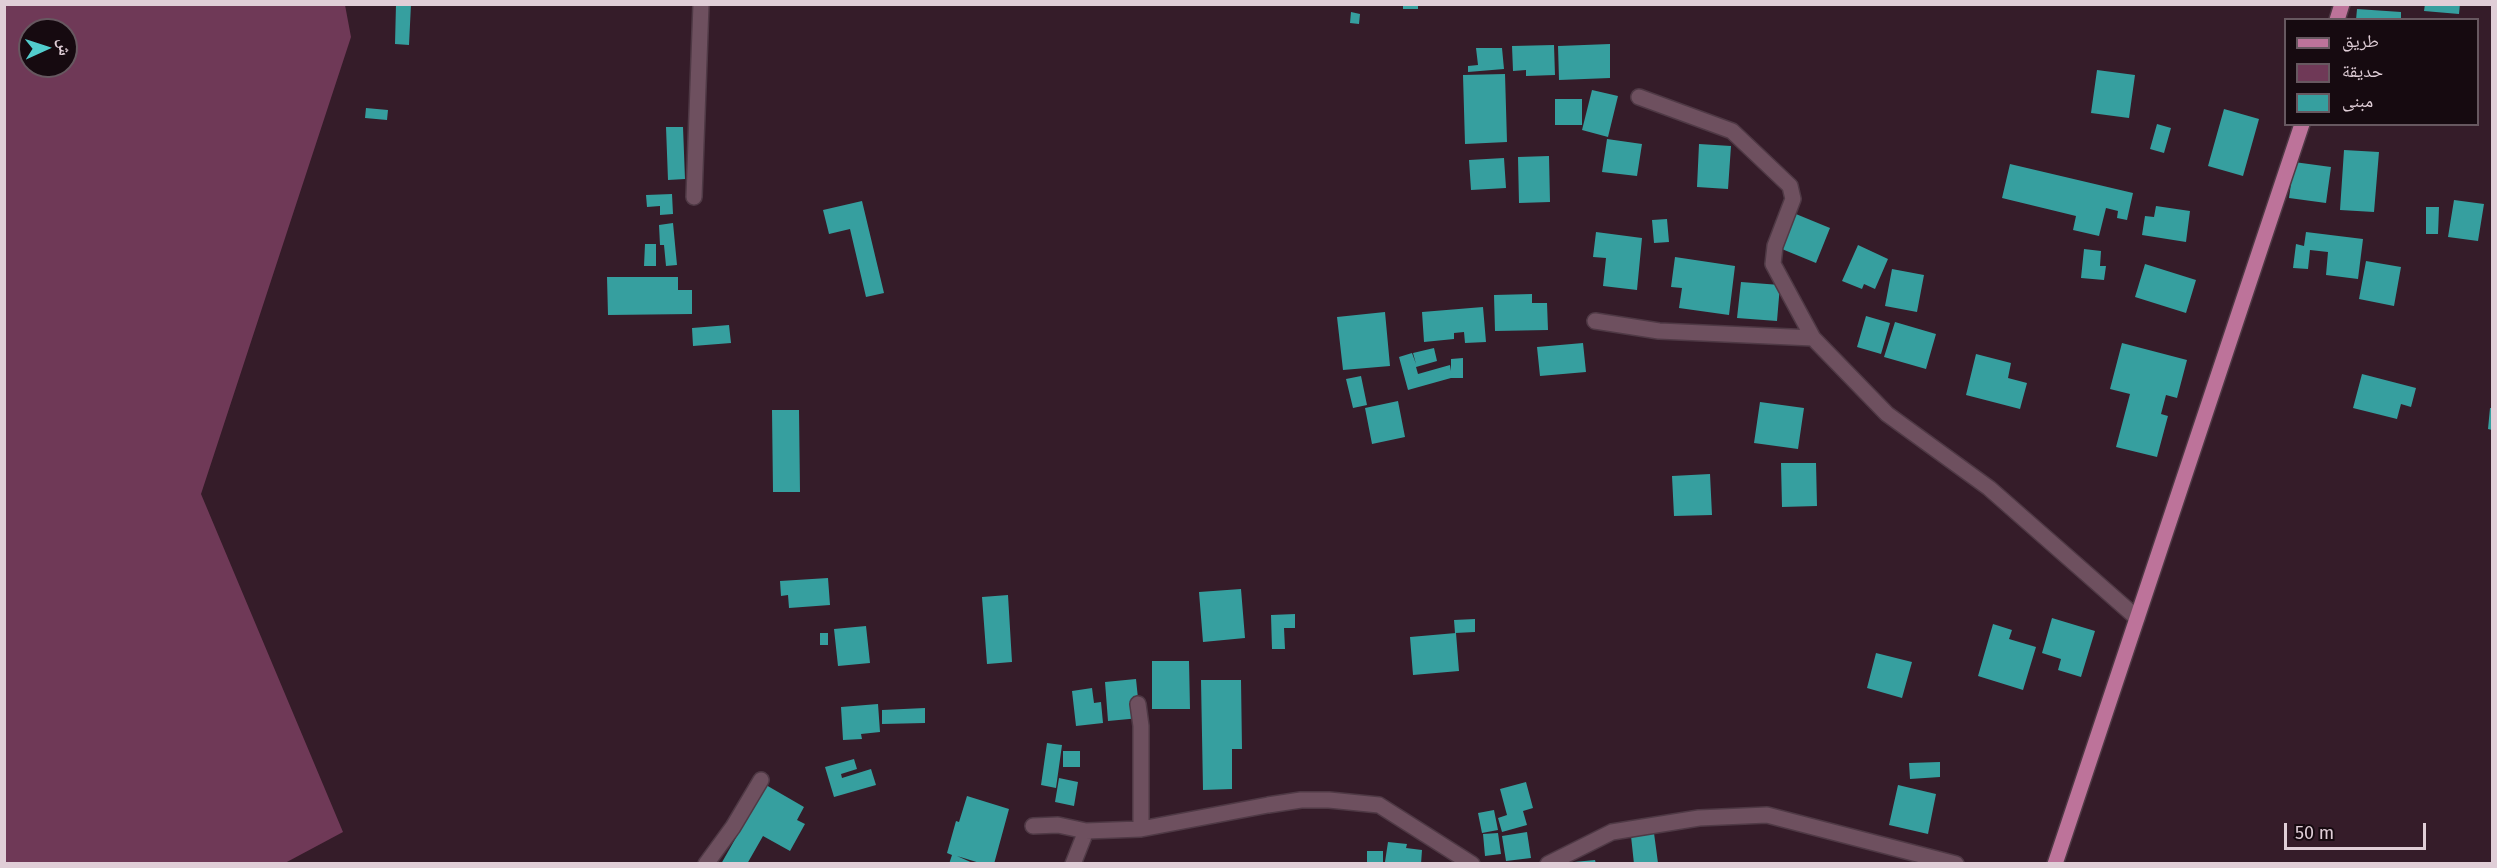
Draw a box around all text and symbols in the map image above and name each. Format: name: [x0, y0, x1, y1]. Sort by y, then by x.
north arrow: [18, 18, 78, 78]
legend: [2284, 18, 2479, 126]
text: طريق: [2342, 30, 2379, 52]
text: ش: [55, 38, 74, 56]
text: حديقة: [2342, 60, 2383, 82]
text: مبنى: [2342, 90, 2373, 112]
scale bar: [2287, 811, 2430, 849]
text: 50 m: [2295, 822, 2334, 844]

